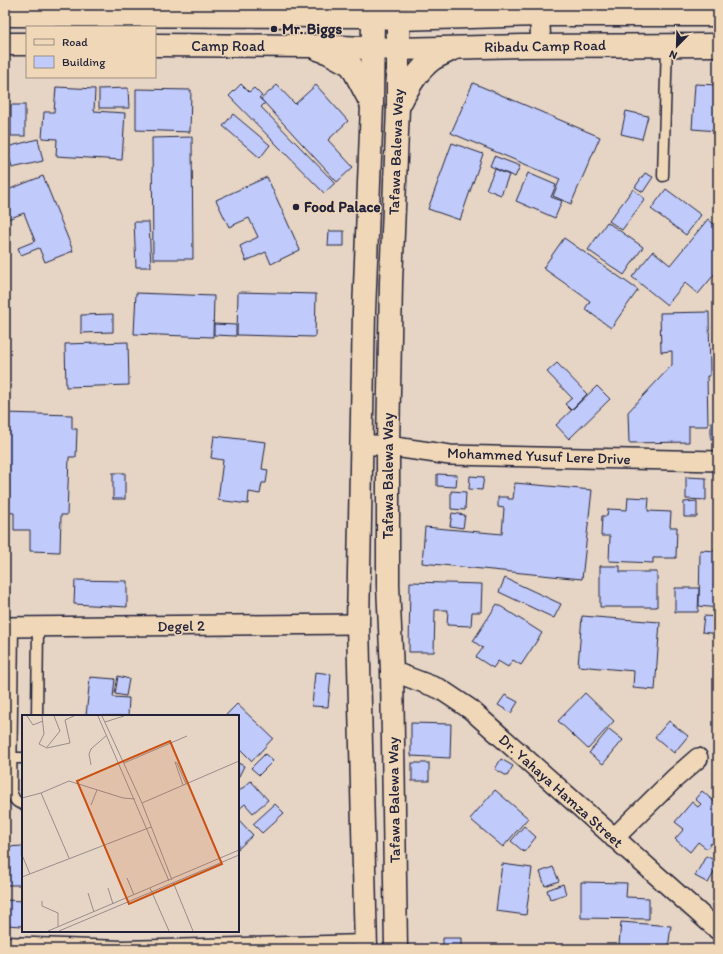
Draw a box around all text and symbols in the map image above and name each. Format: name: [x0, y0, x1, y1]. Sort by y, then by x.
place label: Mr. Biggs: [282, 20, 342, 39]
marker: Mr. Biggs: [269, 24, 279, 34]
legend: [26, 26, 156, 78]
north arrow: [657, 26, 697, 66]
text: Road: [62, 35, 88, 49]
street label: Ribadu Camp Road: [484, 36, 606, 56]
street label: Camp Road: [191, 37, 265, 55]
text: N: [667, 47, 679, 62]
text: Building: [62, 55, 106, 69]
street label: Tafawa Balewa Way: [385, 89, 407, 215]
place label: Food Palace: [304, 198, 381, 216]
marker: Food Palace: [291, 202, 301, 212]
street label: Tafawa Balewa Way: [379, 413, 397, 539]
street label: Mohammed Yusuf Lere Drive: [447, 444, 631, 468]
street label: Degel 2: [157, 617, 205, 635]
inset map: [22, 715, 239, 932]
street label: Dr. Yahaya Hamza Street: [495, 730, 627, 852]
street label: Tafawa Balewa Way: [384, 737, 404, 863]

